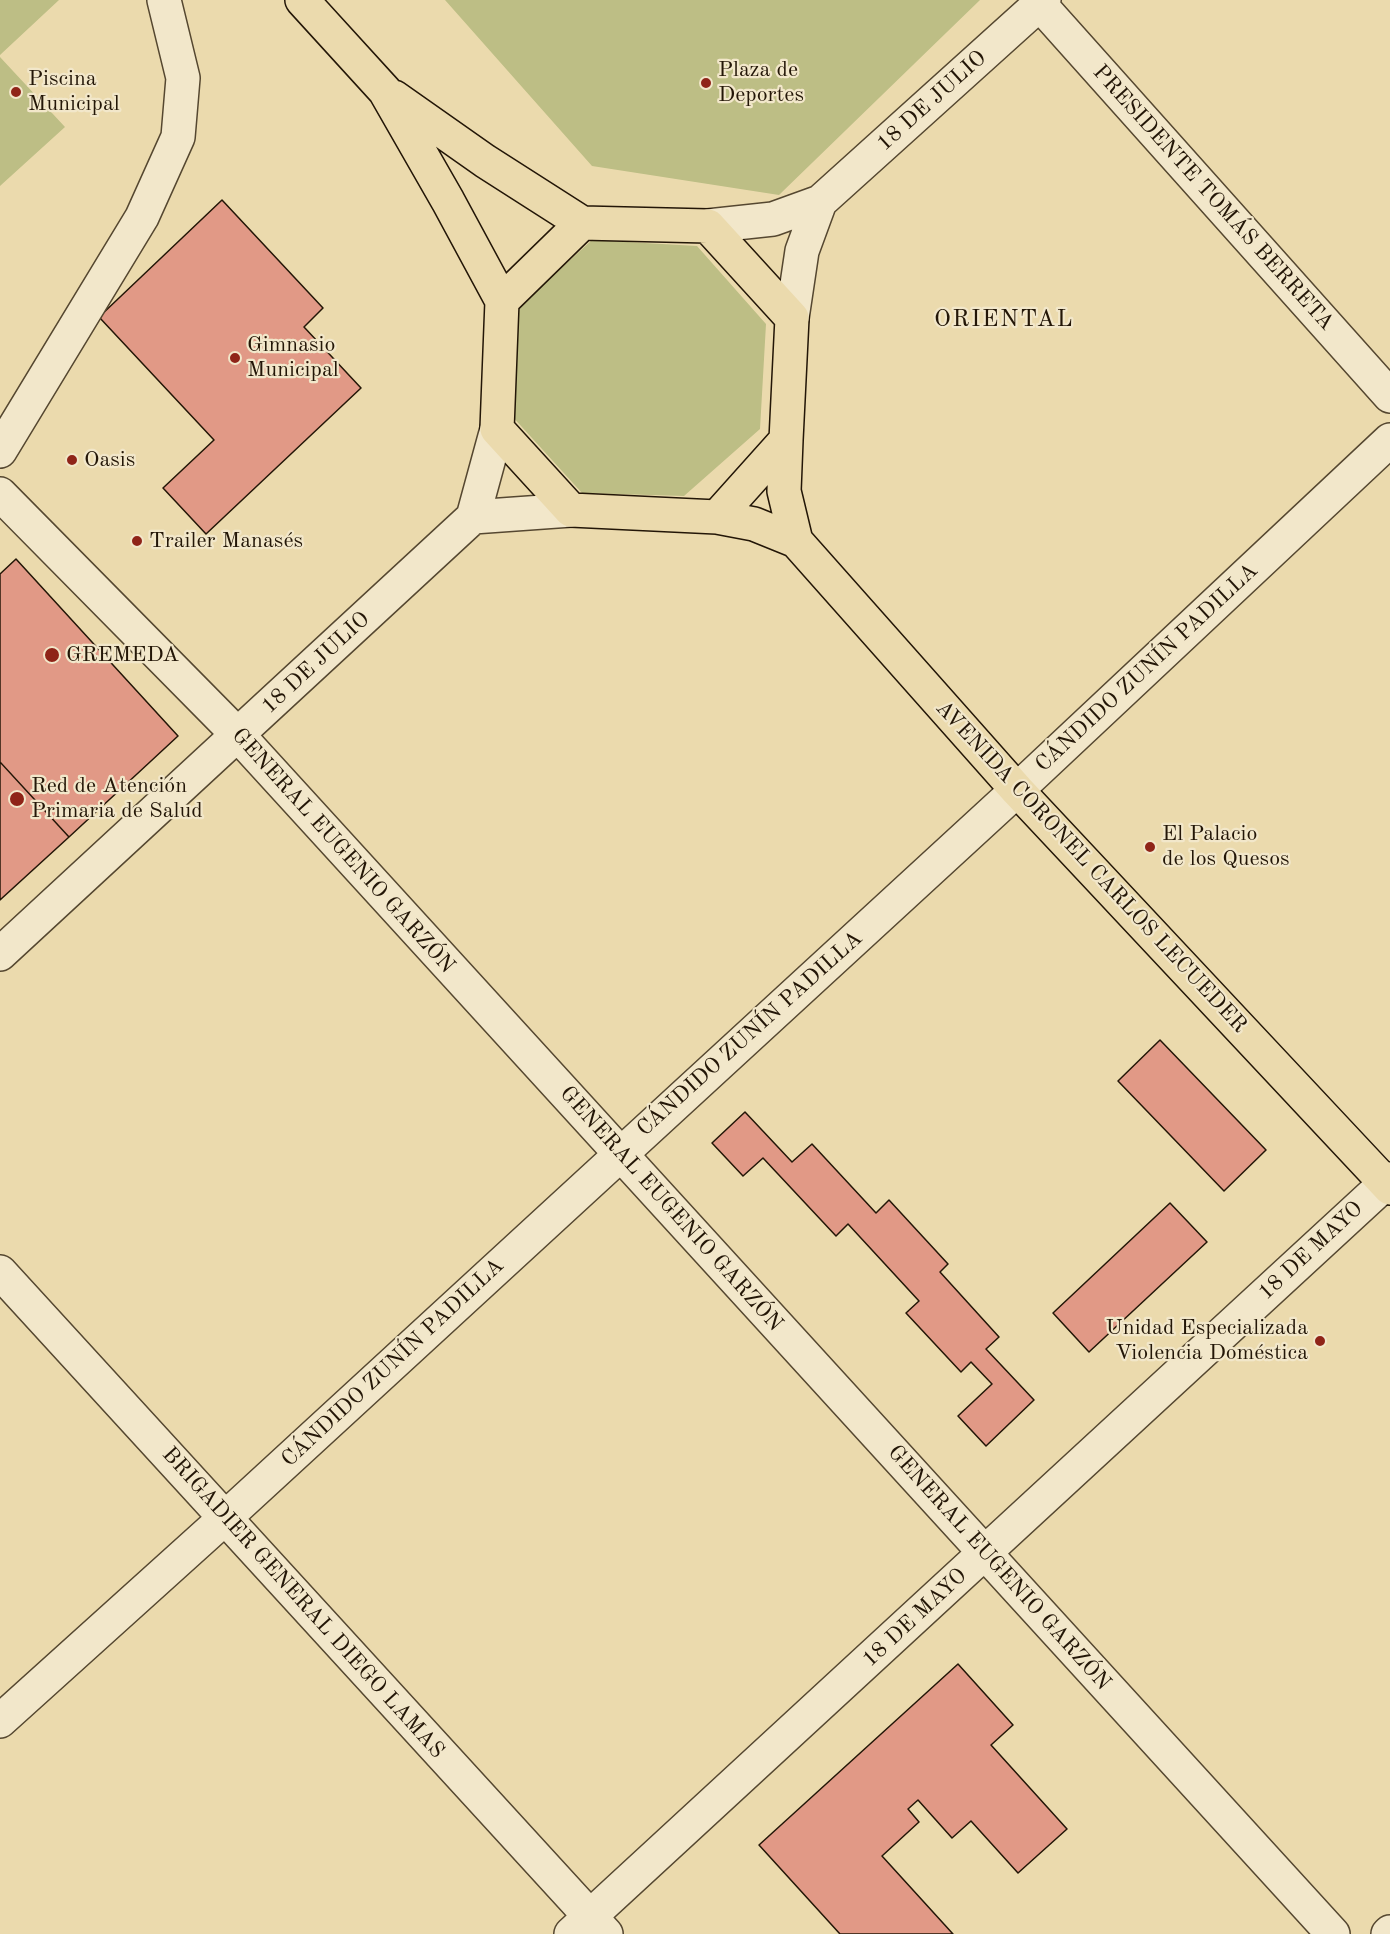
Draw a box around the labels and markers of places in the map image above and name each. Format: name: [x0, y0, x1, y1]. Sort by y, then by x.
place label: Plaza de Deportes: [718, 57, 804, 108]
place label: Piscina Municipal: [28, 66, 120, 118]
marker: Plaza de Deportes: [699, 76, 713, 90]
marker: Piscina Municipal: [9, 85, 23, 99]
place label: Gimnasio Municipal: [247, 332, 339, 384]
marker: Gimnasio Municipal: [228, 351, 242, 365]
place label: Oasis: [84, 447, 135, 473]
marker: Oasis: [65, 453, 79, 467]
place label: Trailer Manasés: [149, 528, 303, 554]
marker: Trailer Manasés: [130, 534, 144, 548]
place label: GREMEDA: [66, 642, 179, 668]
marker: GREMEDA: [43, 646, 61, 664]
place label: Red de Atención Primaria de Salud: [31, 773, 203, 824]
marker: Red de Atención Primaria de Salud: [8, 790, 26, 808]
place label: El Palacio de los Quesos: [1162, 821, 1290, 872]
marker: El Palacio de los Quesos: [1143, 840, 1157, 854]
place label: Unidad Especializada Violencia Doméstica: [1106, 1315, 1308, 1366]
marker: Unidad Especializada Violencia Doméstica: [1313, 1334, 1327, 1348]

